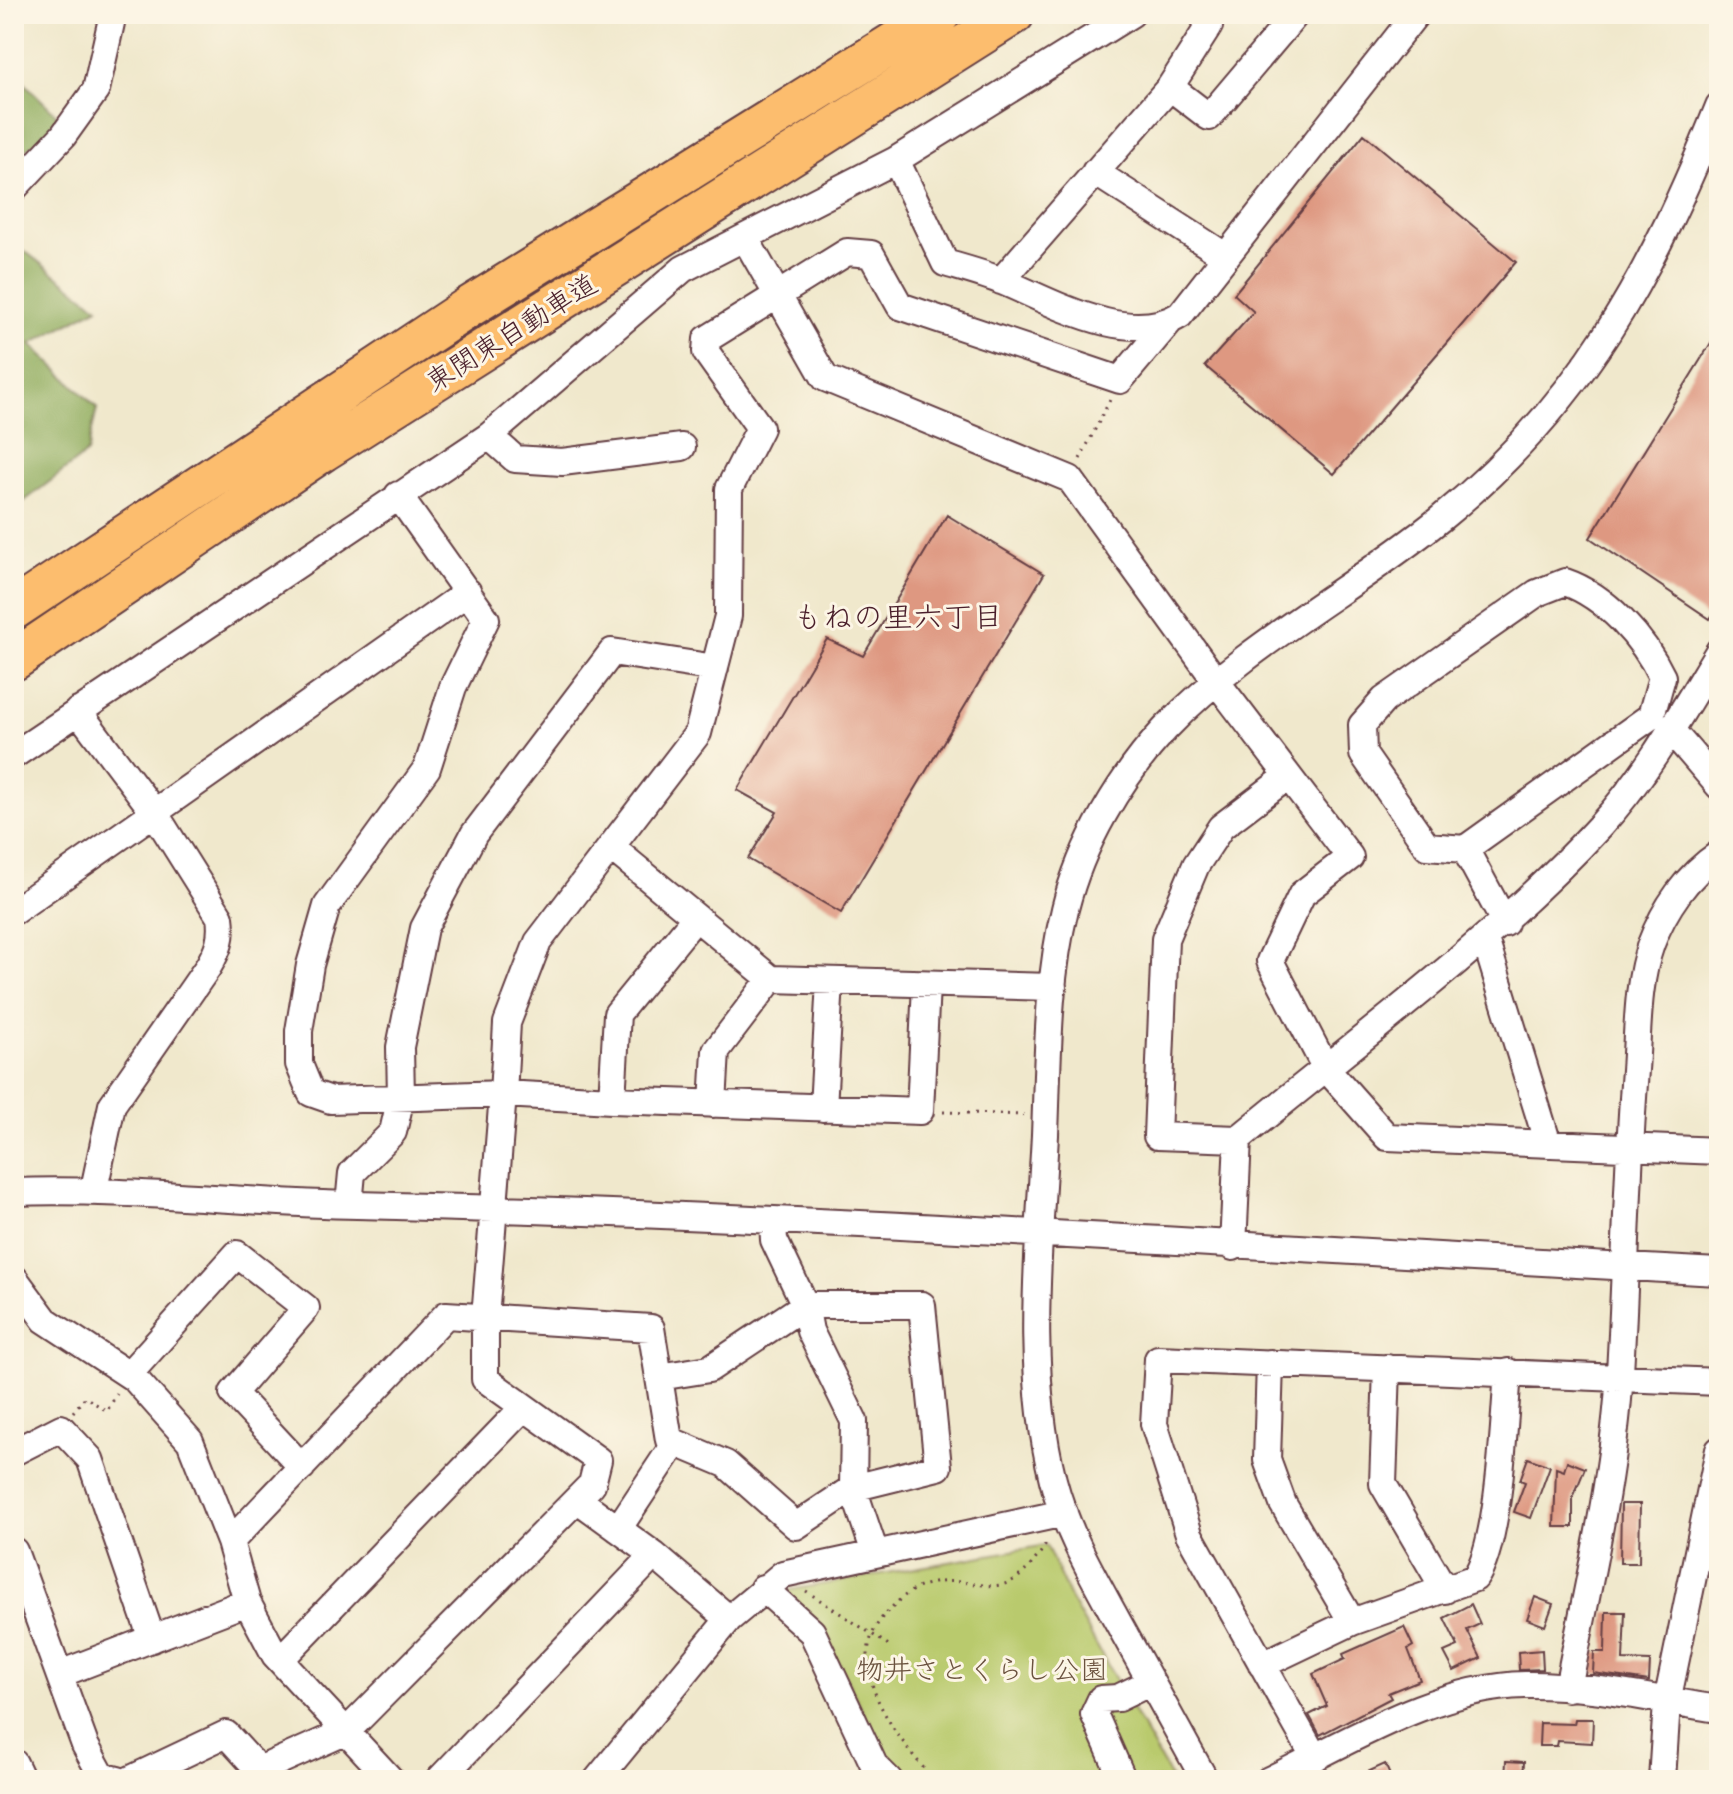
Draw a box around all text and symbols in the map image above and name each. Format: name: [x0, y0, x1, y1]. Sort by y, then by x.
street label: 東関東自動車道: [418, 264, 604, 400]
district label: もねの里六丁目: [793, 596, 1003, 636]
park label: 物井さとくらし公園: [856, 1650, 1108, 1688]

